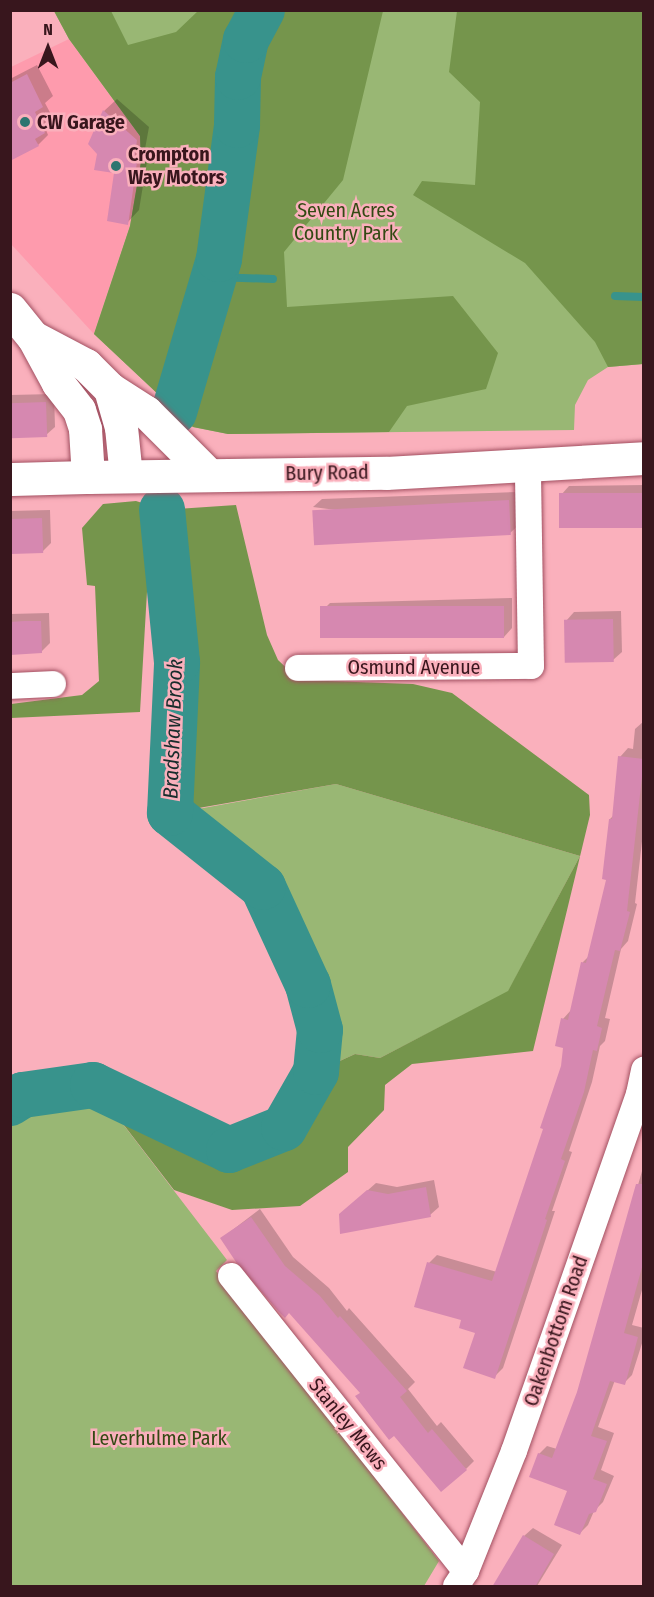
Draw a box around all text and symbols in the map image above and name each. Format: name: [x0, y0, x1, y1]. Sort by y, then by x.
north arrow: [18, 18, 78, 78]
text: N: [43, 20, 53, 39]
place label: CW Garage: [37, 110, 125, 134]
marker: CW Garage: [18, 115, 32, 129]
place label: Crompton Way Motors: [128, 142, 224, 189]
marker: Crompton Way Motors: [109, 159, 123, 173]
park label: Seven Acres Country Park: [294, 198, 398, 245]
street label: Bury Road: [285, 460, 369, 486]
street label: Osmund Avenue: [348, 655, 480, 679]
water label: Bradshaw Brook: [158, 659, 188, 799]
street label: Oakenbottom Road: [519, 1253, 593, 1409]
street label: Stanley Mews: [304, 1373, 392, 1475]
park label: Leverhulme Park: [91, 1426, 227, 1450]

